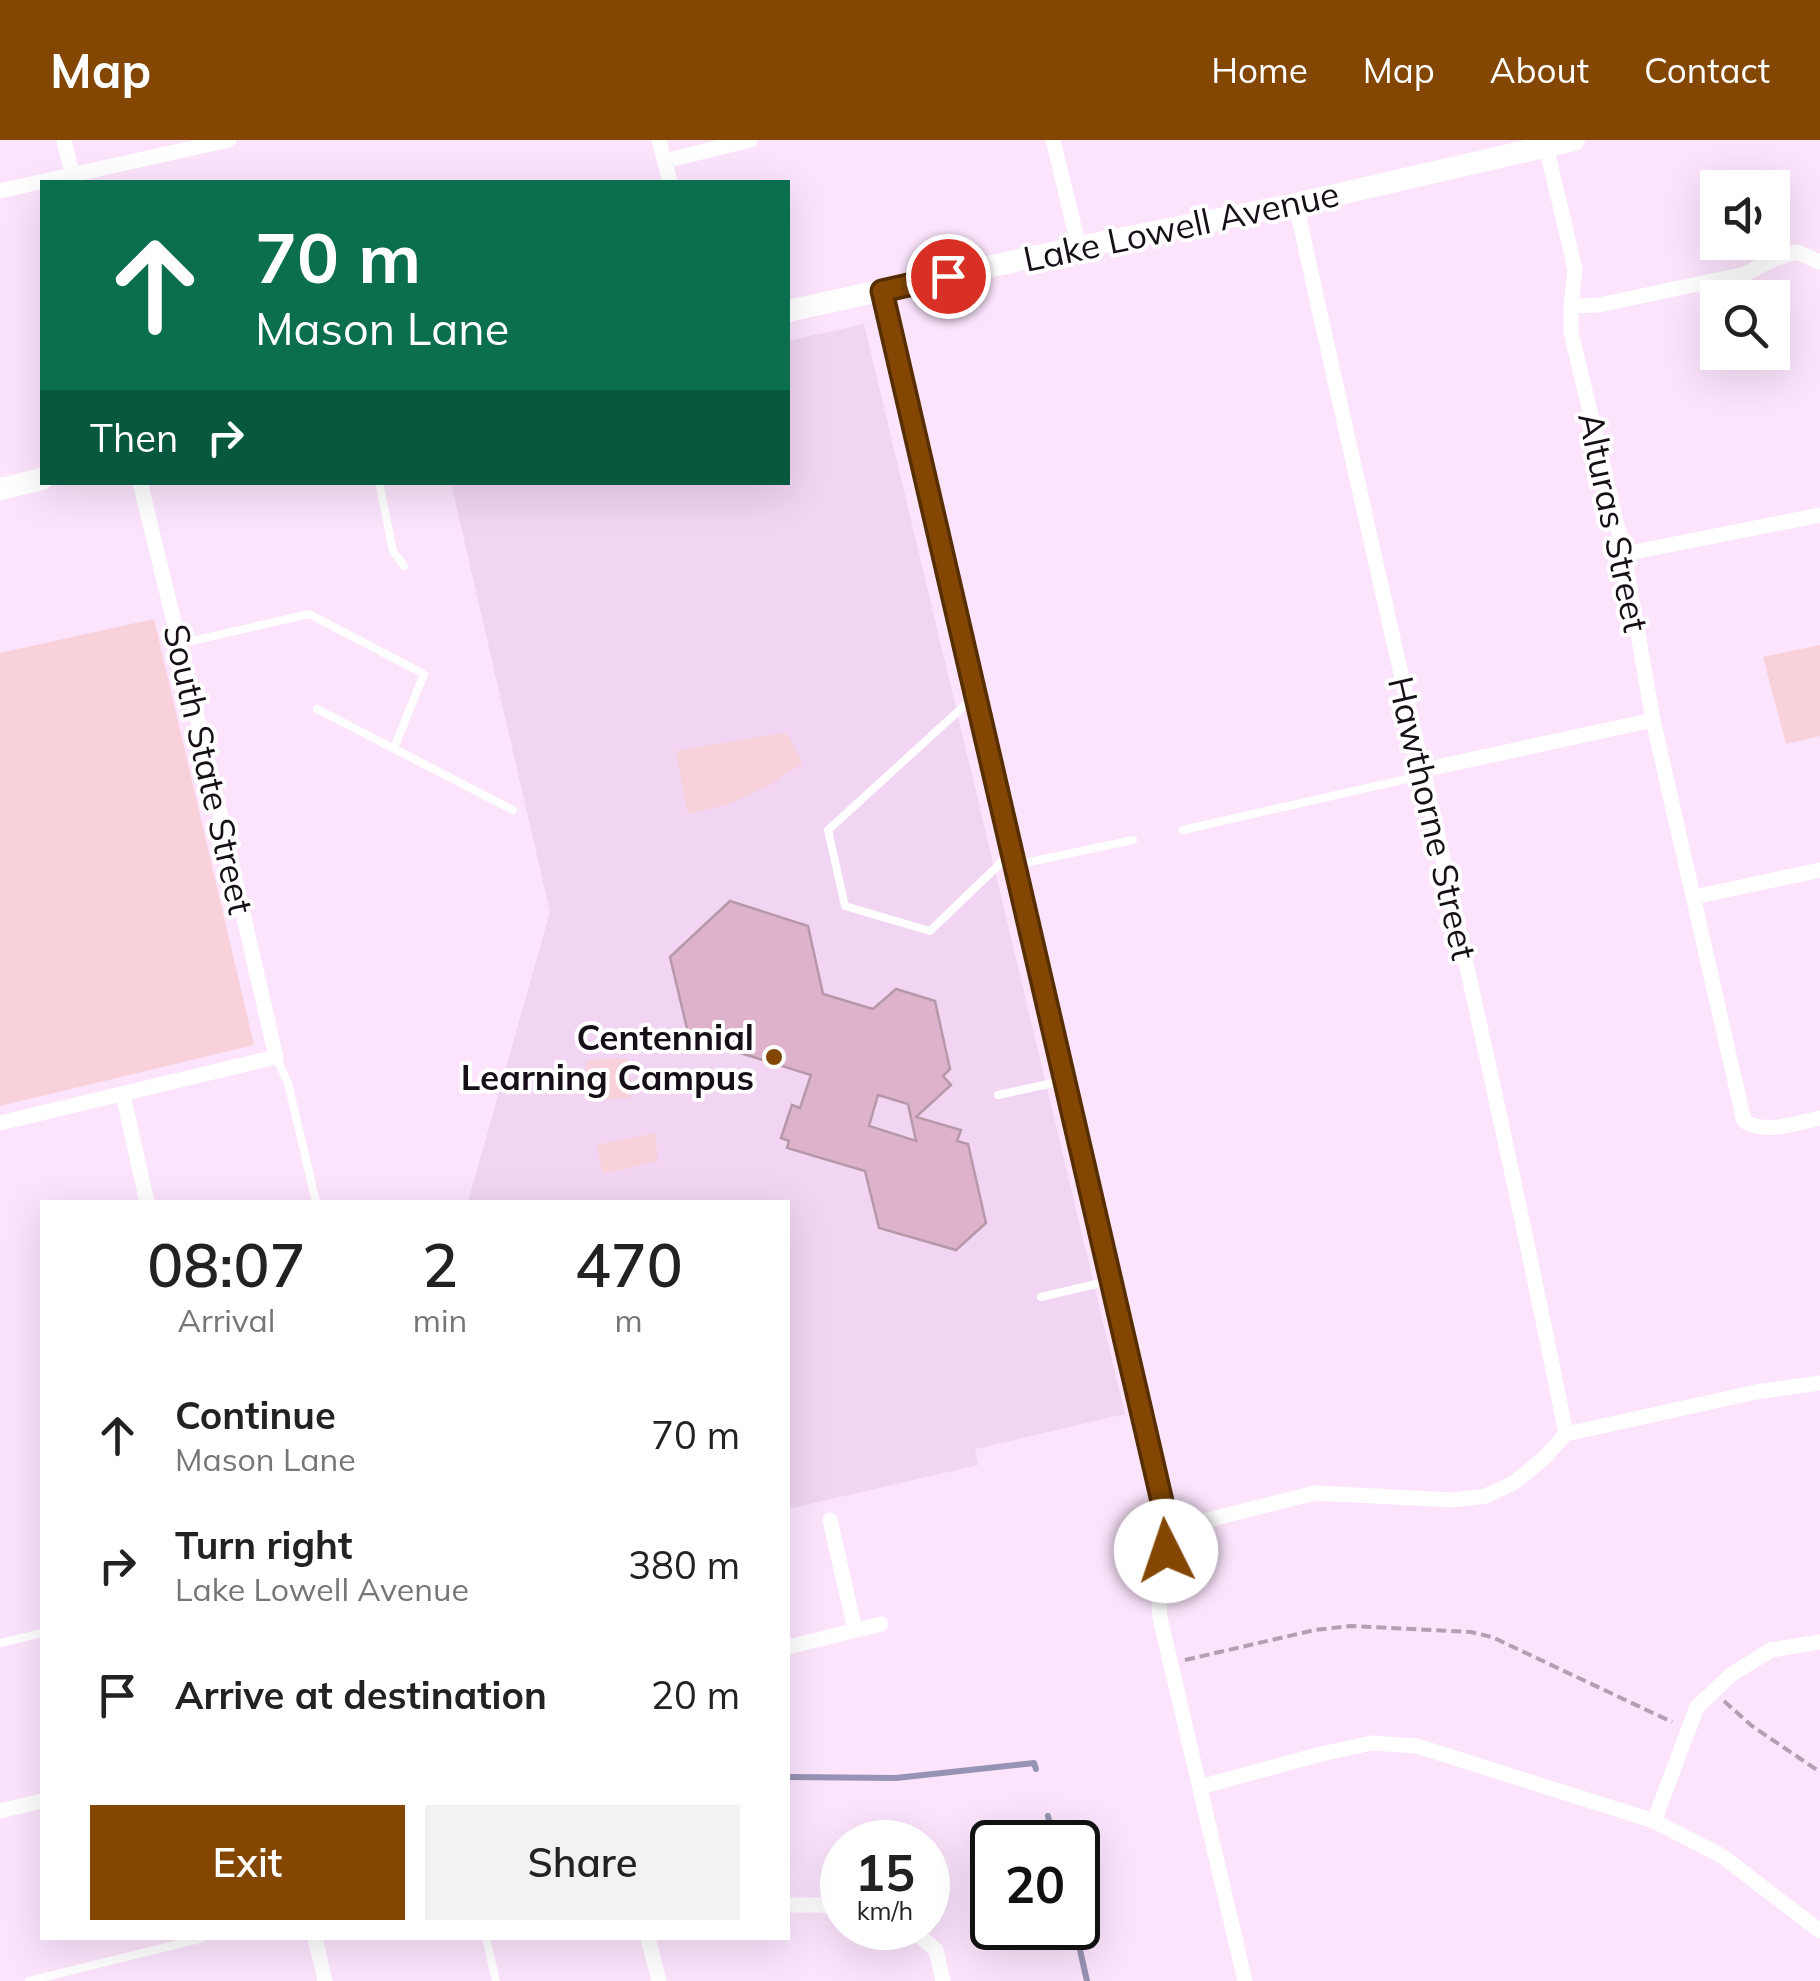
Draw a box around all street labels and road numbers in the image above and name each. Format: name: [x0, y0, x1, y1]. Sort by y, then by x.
street label: Lake Lowell Avenue: [1019, 171, 1343, 281]
street label: Alturas Street: [1569, 408, 1659, 636]
street label: South State Street: [154, 620, 264, 918]
street label: Hawthorne Street: [1379, 672, 1487, 964]

